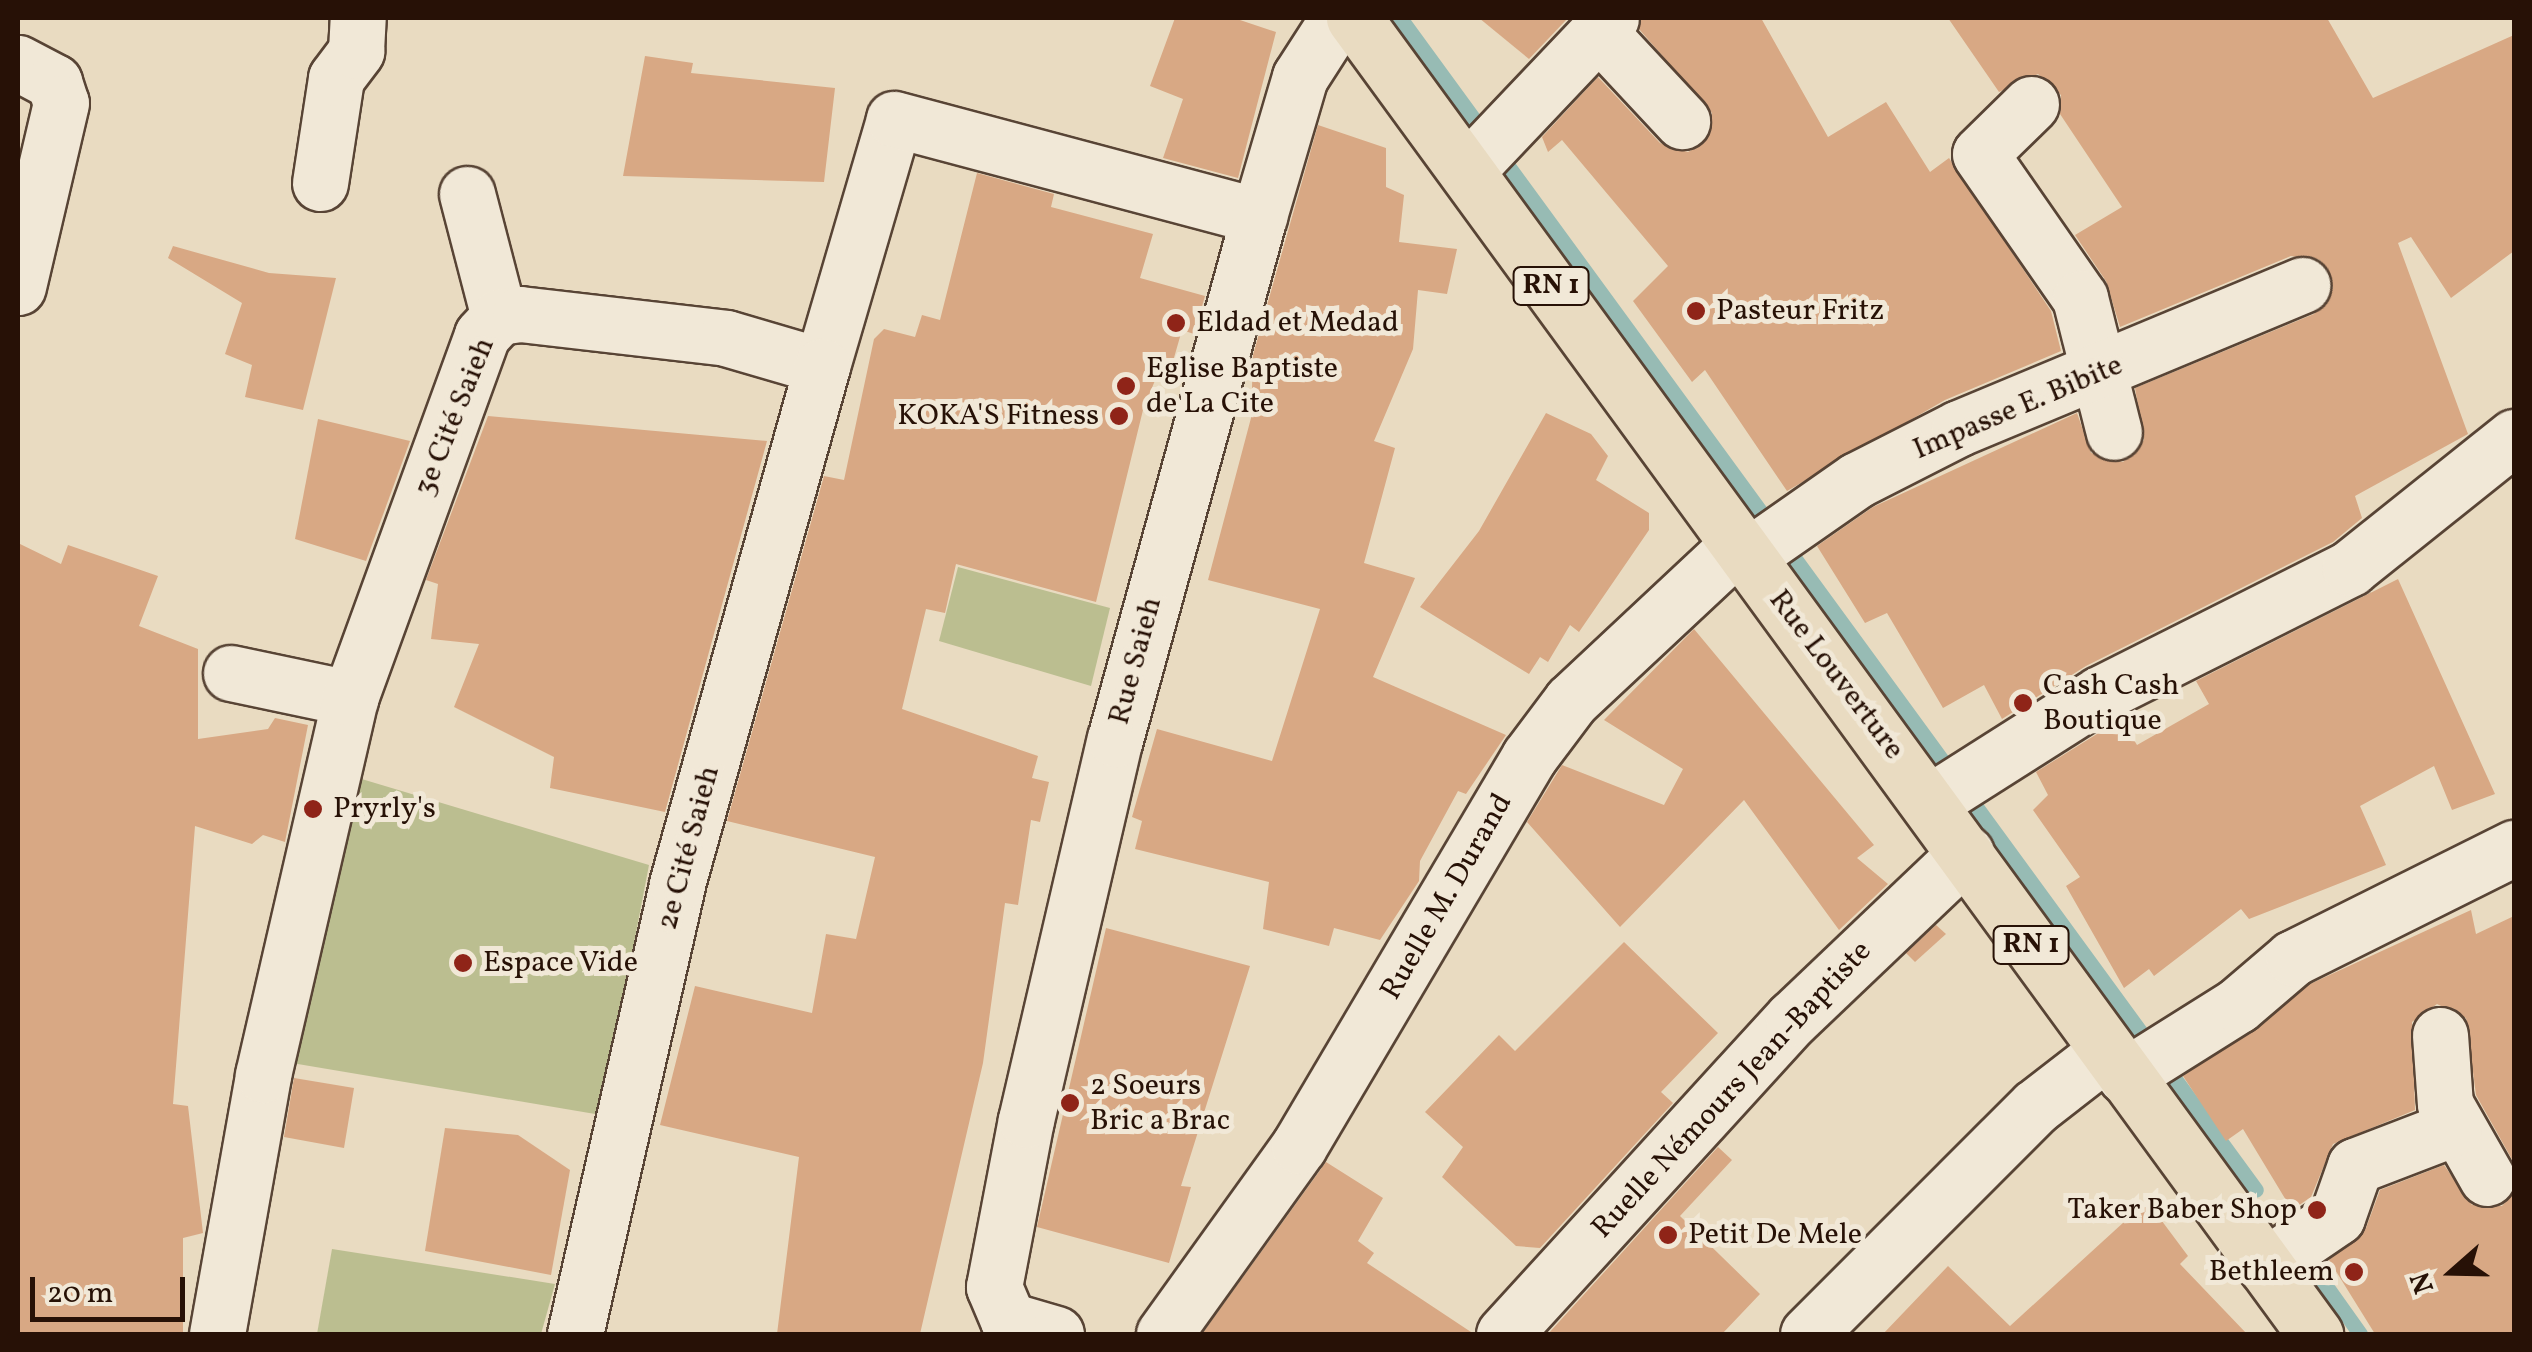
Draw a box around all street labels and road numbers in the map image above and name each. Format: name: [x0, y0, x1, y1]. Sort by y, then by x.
road number: RN 1: [1511, 263, 1591, 309]
street label: 3e Cité Saieh: [407, 333, 503, 501]
street label: Impasse E. Bibite: [1908, 348, 2128, 468]
street label: Rue Louverture: [1761, 583, 1911, 767]
street label: Rue Saieh: [1102, 593, 1170, 729]
street label: 2e Cité Saieh: [650, 762, 728, 934]
street label: Ruelle M. Durand: [1373, 788, 1521, 1006]
road number: RN 1: [1991, 922, 2071, 968]
street label: Ruelle Némours Jean-Baptiste: [1585, 934, 1879, 1246]

